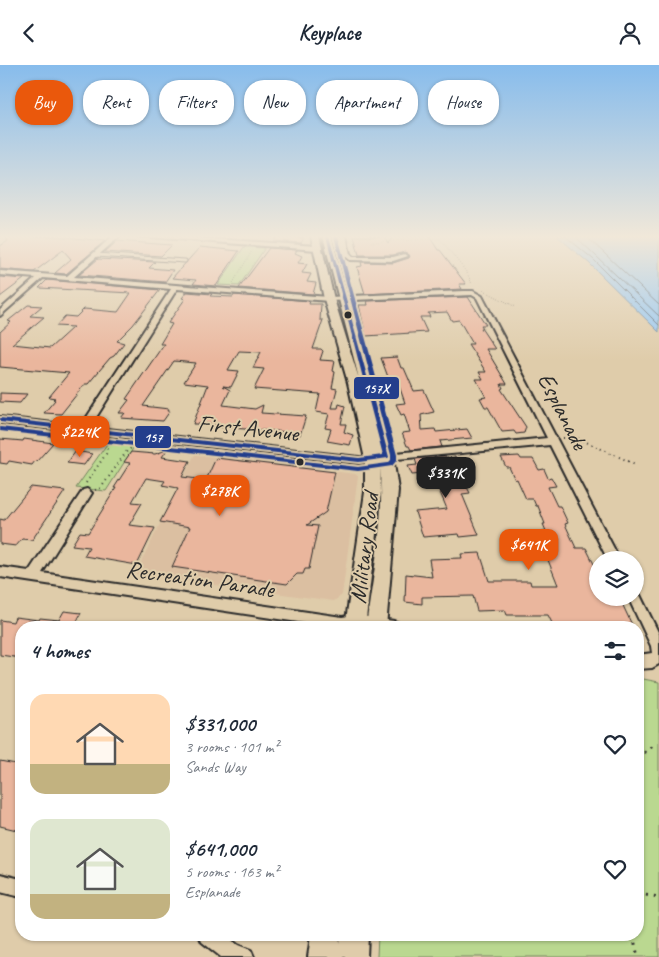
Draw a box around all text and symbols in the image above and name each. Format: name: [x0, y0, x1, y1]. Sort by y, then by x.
icon: back: [15, 19, 43, 47]
text: Keyplace: [299, 19, 360, 47]
icon: person: [616, 19, 644, 47]
chip: Buy: [15, 80, 73, 125]
chip: Rent: [83, 80, 149, 125]
chip: Filters: [159, 80, 234, 125]
chip: New: [244, 80, 306, 125]
chip: Apartment: [316, 80, 418, 125]
chip: House: [428, 80, 499, 125]
unlabelled marker: [343, 310, 353, 320]
street label: Esplanade: [531, 368, 596, 456]
line badge: 157X: [353, 376, 400, 400]
text: 157X: [363, 380, 392, 397]
street label: First Avenue: [196, 408, 302, 448]
pin: $224K: [45, 415, 115, 458]
text: $224K: [62, 422, 98, 442]
line badge: 157: [134, 425, 172, 449]
text: 157: [144, 429, 164, 446]
unlabelled marker: [295, 457, 305, 467]
pin: $331K: [411, 457, 481, 499]
text: $331K: [428, 463, 464, 483]
pin: $278K: [185, 475, 255, 517]
text: $278K: [202, 481, 238, 501]
street label: Military Road: [342, 487, 386, 605]
pin: $641K: [494, 529, 564, 571]
text: $641K: [510, 535, 548, 555]
map controls: [589, 551, 644, 606]
button: layers: [589, 551, 644, 606]
street label: Recreation Parade: [124, 554, 278, 605]
icon: filters: [601, 637, 629, 665]
text: 4 homes: [30, 638, 89, 664]
text: $331,000: [185, 711, 255, 737]
icon: home: [70, 714, 130, 774]
icon: heart: [601, 730, 629, 758]
text: 3 rooms · 101 m²: [185, 737, 279, 757]
text: Sands Way: [185, 757, 246, 777]
text: $641,000: [185, 836, 256, 862]
icon: home: [70, 839, 130, 899]
icon: heart: [601, 855, 629, 883]
text: 5 rooms · 163 m²: [185, 862, 279, 882]
text: Esplanade: [185, 882, 240, 902]

